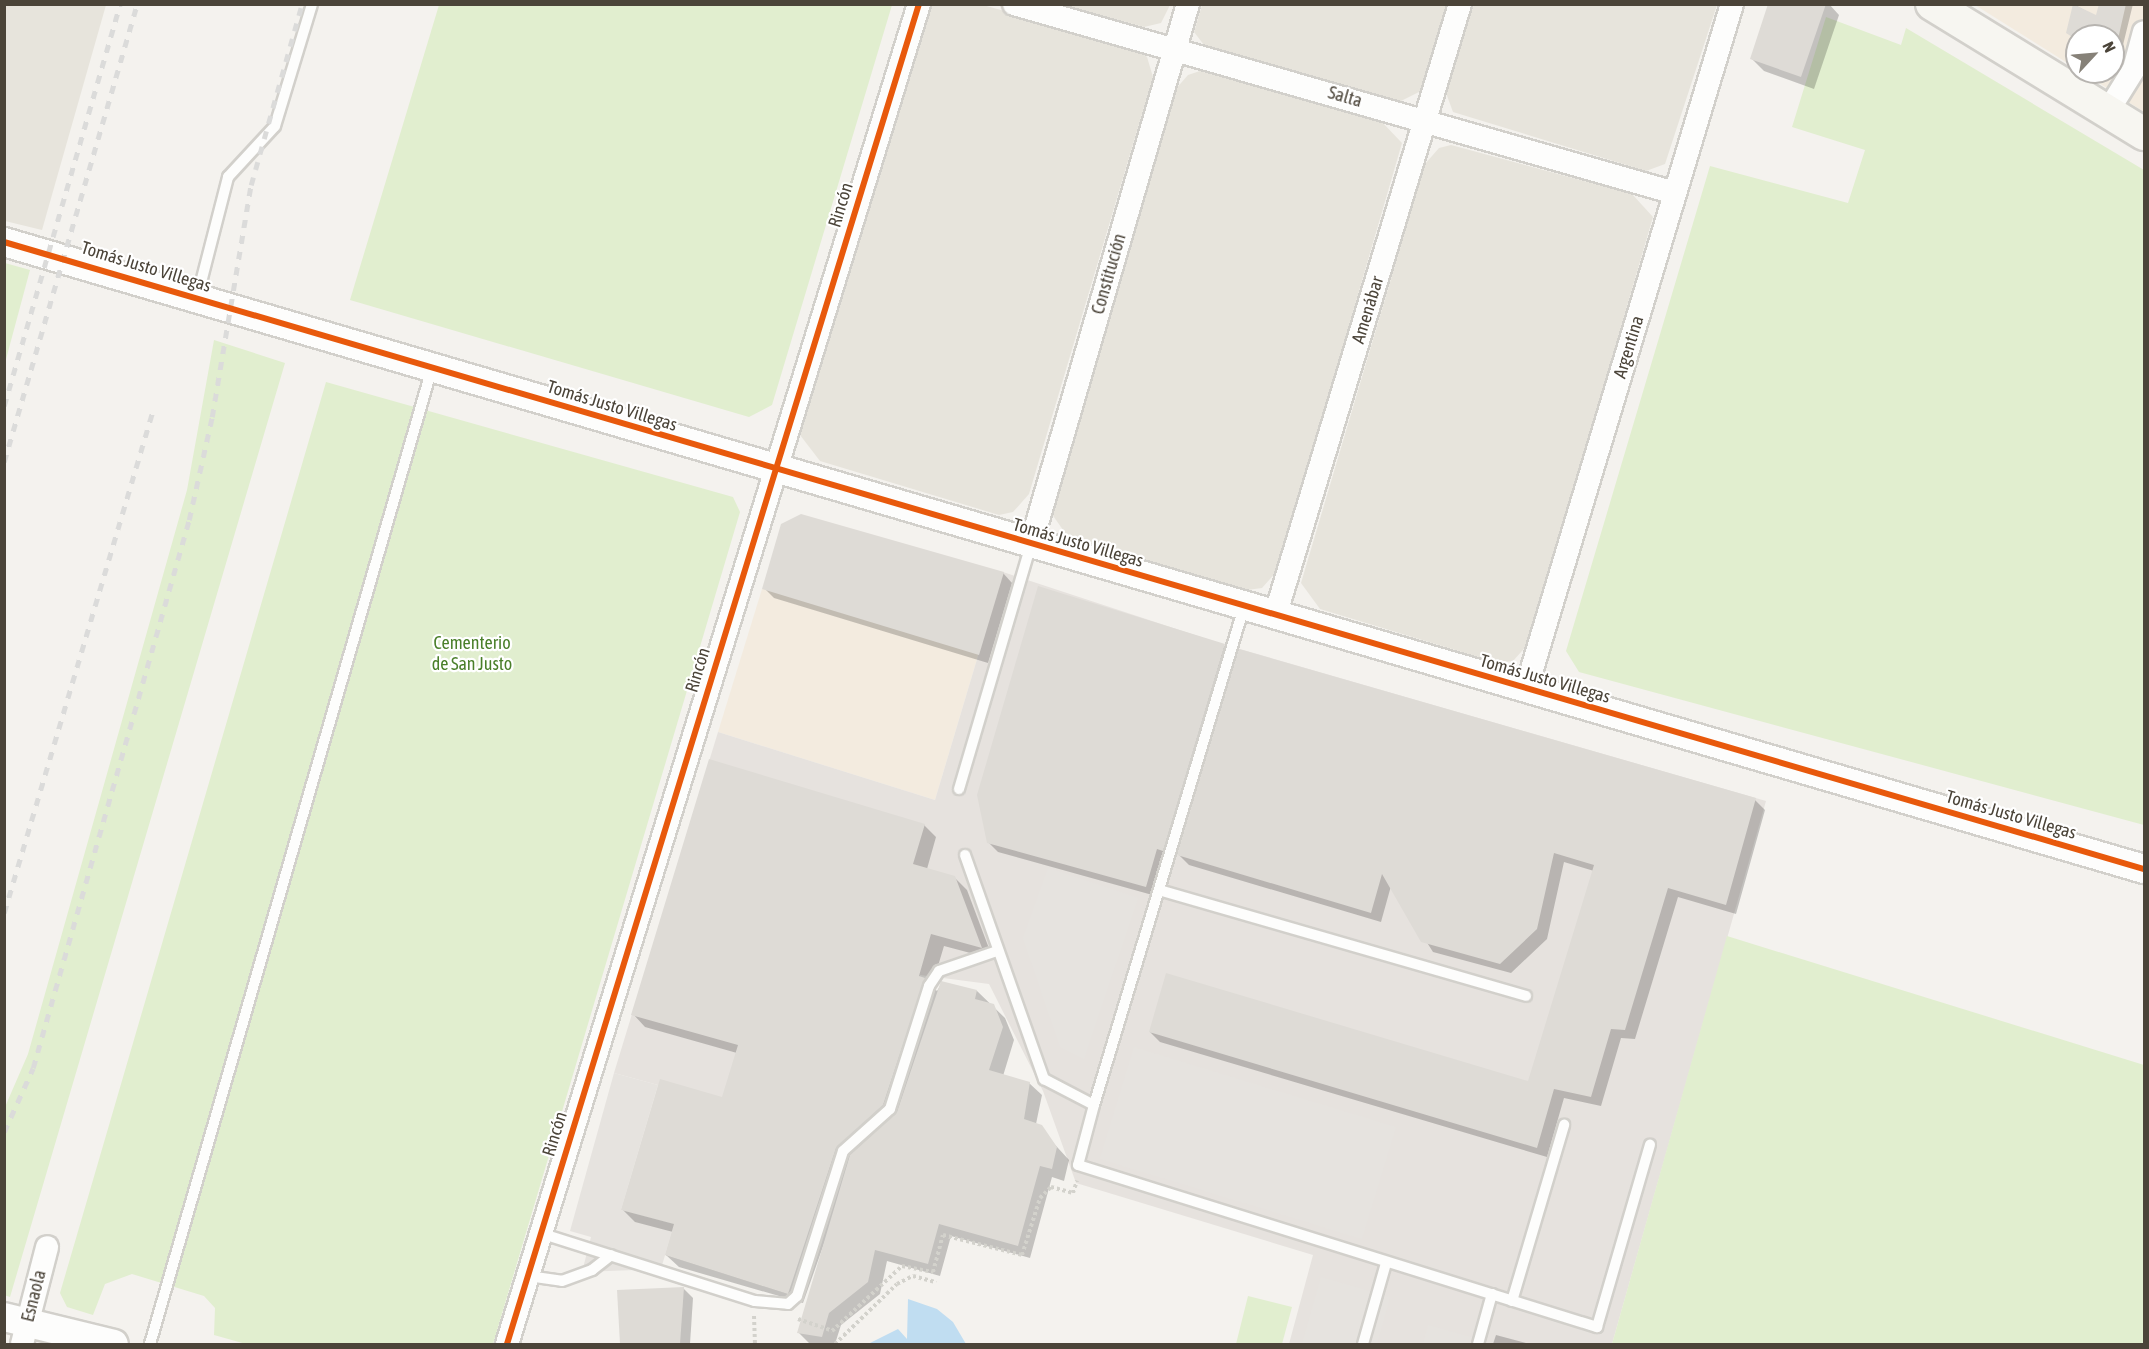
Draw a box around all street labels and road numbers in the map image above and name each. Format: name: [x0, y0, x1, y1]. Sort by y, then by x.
street label: Salta: [1326, 82, 1364, 112]
street label: Rincón: [824, 180, 858, 230]
street label: Constitución: [1087, 231, 1131, 317]
street label: Tomás Justo Villegas: [78, 237, 214, 297]
street label: Amenábar: [1348, 274, 1388, 346]
street label: Argentina: [1609, 313, 1649, 381]
street label: Tomás Justo Villegas: [544, 376, 680, 436]
street label: Tomás Justo Villegas: [1010, 514, 1146, 572]
street label: Rincón: [681, 645, 715, 695]
street label: Tomás Justo Villegas: [1477, 650, 1613, 708]
street label: Tomás Justo Villegas: [1943, 786, 2079, 844]
street label: Rincón: [538, 1109, 572, 1159]
street label: Esnaola: [17, 1268, 51, 1324]

